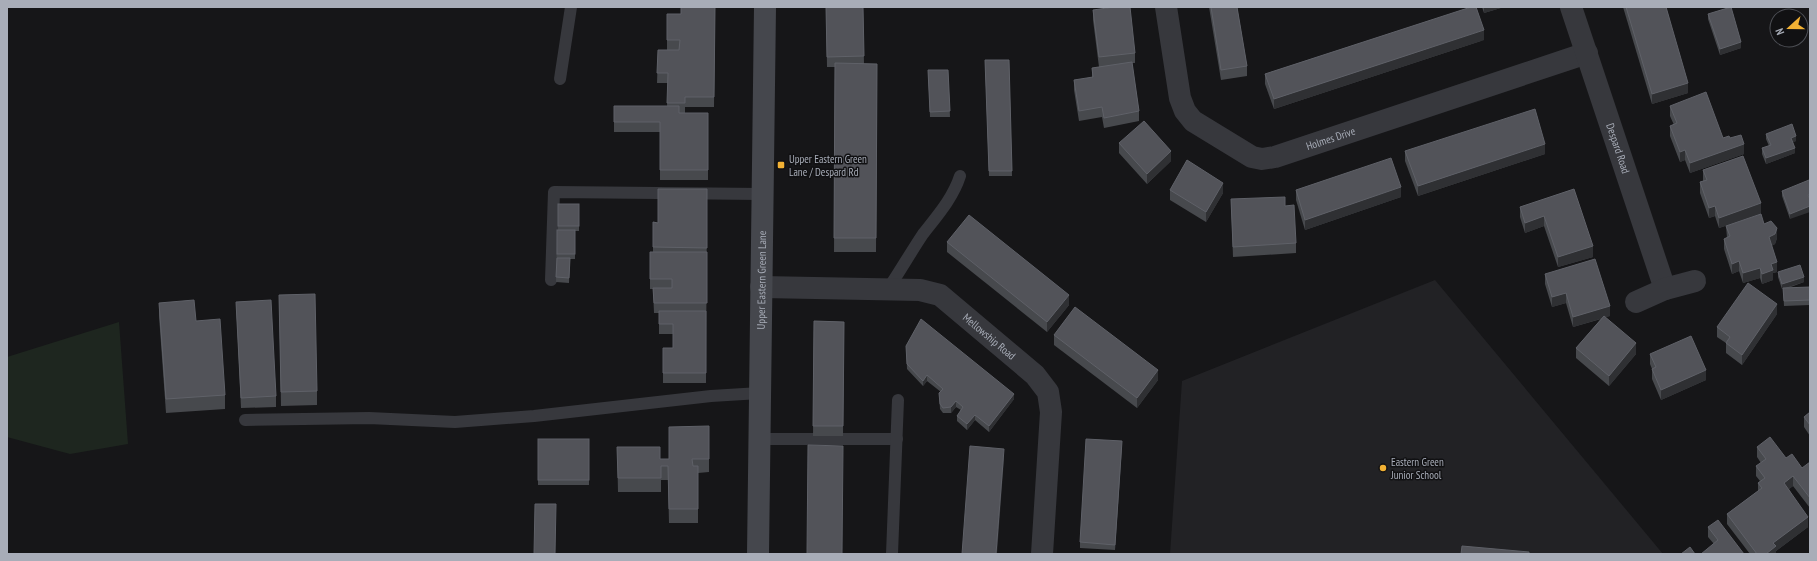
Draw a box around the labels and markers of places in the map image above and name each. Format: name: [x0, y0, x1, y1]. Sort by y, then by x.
place label: Upper Eastern Green Lane / Despard Rd: [789, 152, 867, 179]
marker: Upper Eastern Green Lane / Despard Rd: [776, 160, 786, 170]
place label: Eastern Green Junior School: [1390, 455, 1444, 482]
marker: Eastern Green Junior School: [1378, 463, 1388, 473]

